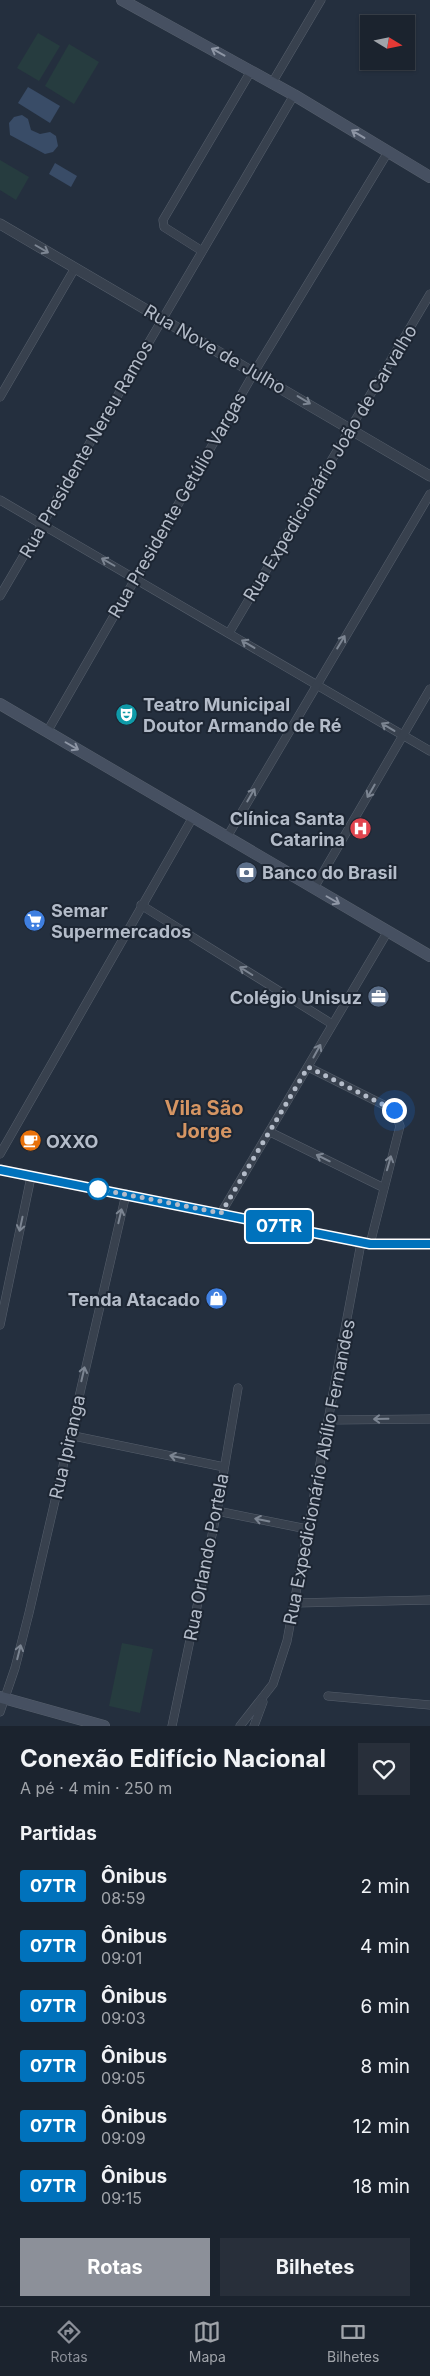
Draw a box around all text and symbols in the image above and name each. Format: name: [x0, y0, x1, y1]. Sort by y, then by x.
north arrow: [360, 15, 415, 70]
map controls: [360, 15, 415, 70]
one-way arrow: [211, 47, 226, 57]
one-way arrow: [352, 129, 366, 139]
one-way arrow: [35, 244, 49, 254]
street label: Rua Nove de Julho: [140, 300, 290, 398]
street label: Rua Expedicionário João de Carvalho: [239, 321, 421, 605]
street label: Rua Presidente Nereu Ramos: [15, 337, 157, 561]
street label: Rua Presidente Getúlio Vargas: [104, 388, 250, 622]
one-way arrow: [296, 396, 310, 406]
one-way arrow: [101, 556, 115, 566]
one-way arrow: [337, 636, 347, 650]
one-way arrow: [241, 638, 255, 648]
place label: Teatro Municipal Doutor Armando de Ré: [143, 694, 342, 736]
theatre icon: Teatro Municipal Doutor Armando de Ré: [115, 702, 139, 726]
one-way arrow: [381, 721, 395, 731]
one-way arrow: [65, 742, 79, 752]
one-way arrow: [365, 784, 375, 798]
one-way arrow: [247, 788, 257, 803]
place label: Clínica Santa Catarina: [230, 808, 345, 850]
hospital icon: Clínica Santa Catarina: [349, 816, 373, 840]
bank icon: Banco do Brasil: [234, 860, 258, 884]
place label: Banco do Brasil: [262, 862, 397, 883]
one-way arrow: [326, 895, 340, 905]
place label: Semar Supermercados: [51, 900, 191, 942]
supermarket icon: Semar Supermercados: [23, 908, 47, 932]
one-way arrow: [239, 965, 253, 976]
office icon: Colégio Unisuz: [366, 985, 390, 1009]
place label: Colégio Unisuz: [230, 987, 362, 1008]
one-way arrow: [312, 1043, 322, 1058]
district label: Vila São Jorge: [164, 1096, 244, 1143]
your location: [382, 1098, 407, 1123]
cafe icon: OXXO: [18, 1129, 42, 1153]
place label: OXXO: [46, 1131, 99, 1152]
one-way arrow: [316, 1153, 331, 1162]
one-way arrow: [385, 1155, 395, 1171]
unlabelled marker: [87, 1178, 109, 1200]
one-way arrow: [116, 1209, 125, 1225]
line badge: 07TR: [244, 1210, 314, 1242]
text: 07TR: [256, 1215, 302, 1236]
one-way arrow: [16, 1216, 26, 1232]
shop icon: Tenda Atacado: [204, 1287, 228, 1311]
place label: Tenda Atacado: [68, 1289, 200, 1310]
street label: Rua Expedicionário Abílio Fernandes: [279, 1318, 359, 1626]
one-way arrow: [79, 1367, 88, 1383]
street label: Rua Ipiranga: [45, 1393, 89, 1501]
one-way arrow: [374, 1414, 390, 1424]
one-way arrow: [169, 1452, 185, 1461]
street label: Rua Orlando Portela: [179, 1471, 233, 1643]
one-way arrow: [255, 1515, 271, 1524]
one-way arrow: [15, 1644, 24, 1660]
button: heart: [358, 1743, 410, 1795]
text: Conexão Edifício Nacional: [20, 1744, 326, 1773]
text: A pé · 4 min · 250 m: [20, 1778, 172, 1798]
text: Partidas: [20, 1822, 97, 1845]
text: Ônibus: [101, 1865, 167, 1888]
text: 07TR: [30, 1875, 76, 1896]
text: 2 min: [361, 1875, 410, 1898]
text: 08:59: [101, 1888, 145, 1908]
text: Ônibus: [101, 1925, 167, 1948]
text: 07TR: [30, 1935, 76, 1956]
text: 4 min: [360, 1935, 410, 1958]
text: 09:01: [101, 1948, 142, 1968]
text: Ônibus: [101, 1985, 167, 2008]
text: 07TR: [30, 1995, 76, 2016]
text: 6 min: [360, 1995, 410, 2018]
text: 09:03: [101, 2008, 146, 2028]
text: Ônibus: [101, 2045, 167, 2068]
text: 07TR: [30, 2055, 76, 2076]
text: 8 min: [360, 2055, 410, 2078]
text: 09:05: [101, 2068, 146, 2088]
text: Ônibus: [101, 2105, 167, 2128]
text: 07TR: [30, 2115, 76, 2136]
text: 12 min: [353, 2115, 410, 2138]
text: 09:09: [101, 2128, 146, 2148]
text: Ônibus: [101, 2165, 167, 2188]
text: 07TR: [30, 2175, 76, 2196]
text: 18 min: [353, 2175, 410, 2198]
text: 09:15: [101, 2188, 142, 2208]
button: Rotas: [20, 2238, 210, 2296]
button: Bilhetes: [220, 2238, 410, 2296]
tab: Rotas: [51, 2318, 88, 2365]
tab: Mapa: [189, 2318, 226, 2365]
tab: Bilhetes: [327, 2318, 379, 2365]

